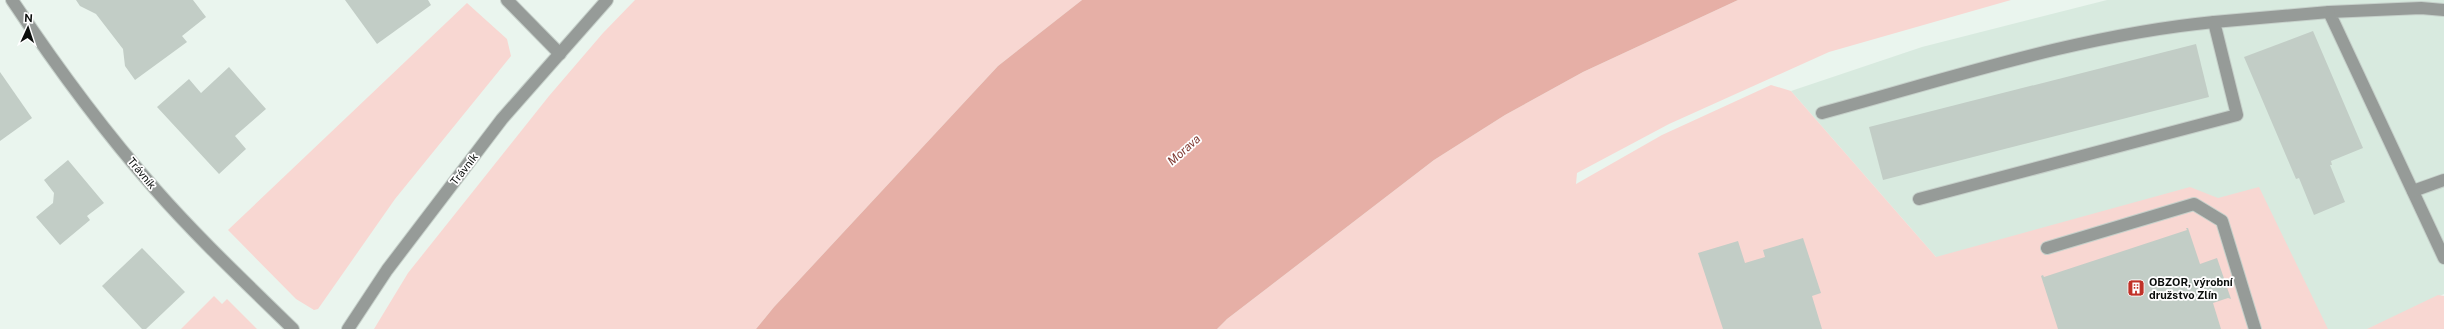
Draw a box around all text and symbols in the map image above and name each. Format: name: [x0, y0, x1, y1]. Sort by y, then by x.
north arrow: [8, 8, 48, 48]
text: N: [24, 12, 33, 24]
water label: Morava: [1165, 132, 1203, 168]
street label: Trávník: [448, 151, 480, 187]
street label: Trávník: [126, 155, 158, 191]
place label: OBZOR, výrobní družstvo Zlín: [2149, 276, 2234, 301]
building icon: OBZOR, výrobní družstvo Zlín: [2126, 278, 2146, 298]

